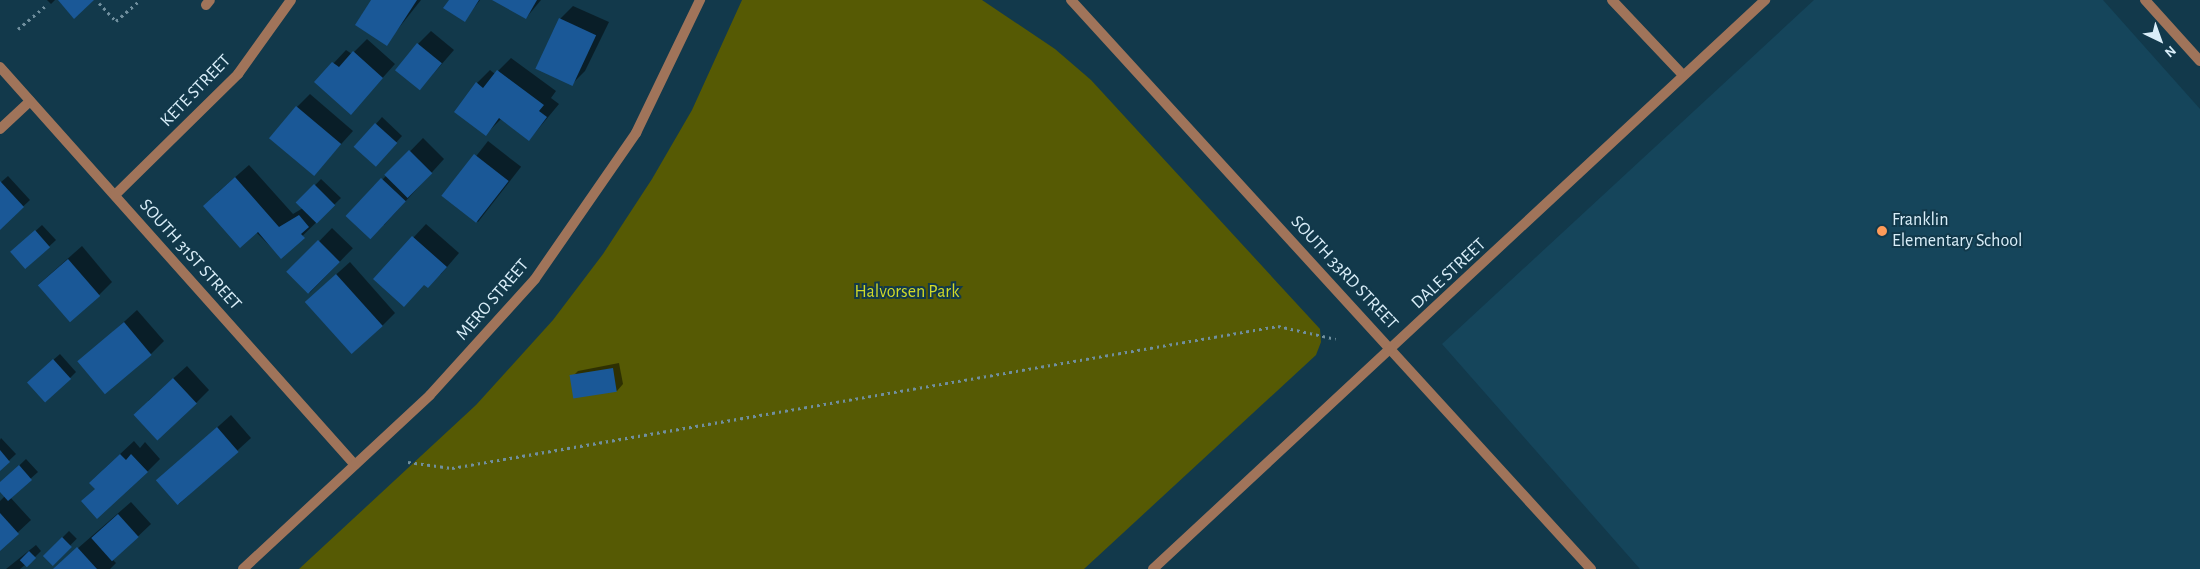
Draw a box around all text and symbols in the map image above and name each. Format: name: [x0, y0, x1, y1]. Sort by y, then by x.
north arrow: [2135, 15, 2185, 65]
text: N: [2162, 43, 2178, 60]
street label: KETE STREET: [156, 50, 236, 132]
street label: SOUTH 31ST STREET: [134, 195, 246, 315]
place label: Franklin Elementary School: [1892, 210, 2022, 252]
street label: SOUTH 33RD STREET: [1286, 212, 1402, 334]
marker: Franklin Elementary School: [1876, 225, 1888, 237]
street label: DALE STREET: [1407, 234, 1491, 314]
street label: MERO STREET: [452, 255, 534, 345]
park label: Halvorsen Park: [855, 281, 959, 303]

